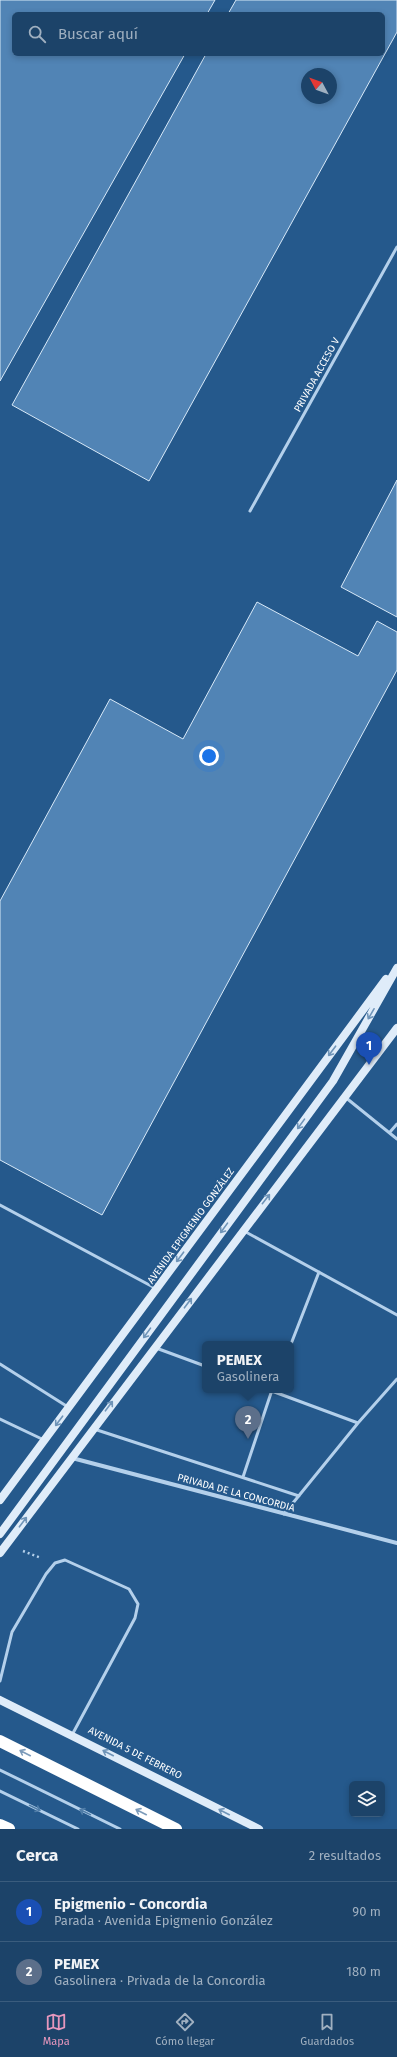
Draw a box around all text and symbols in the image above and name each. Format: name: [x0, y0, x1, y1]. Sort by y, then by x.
search box: [12, 12, 385, 56]
icon: search: [26, 23, 48, 45]
text: Buscar aquí: [58, 25, 138, 43]
north arrow: [301, 68, 337, 104]
street label: PRIVADA ACCESO V: [292, 335, 343, 414]
your location: [199, 746, 219, 766]
one-way arrow: [366, 1008, 374, 1020]
pin: 1: [356, 1032, 382, 1065]
one-way arrow: [328, 1046, 336, 1057]
one-way arrow: [297, 1118, 305, 1129]
street label: AVENIDA EPIGMENIO GONZÁLEZ: [143, 1165, 237, 1286]
one-way arrow: [262, 1194, 271, 1205]
one-way arrow: [220, 1223, 228, 1234]
one-way arrow: [176, 1252, 184, 1263]
one-way arrow: [184, 1297, 192, 1308]
one-way arrow: [143, 1327, 152, 1338]
popup: [202, 1341, 294, 1393]
text: PEMEX: [217, 1351, 262, 1369]
text: Gasolinera: [217, 1369, 279, 1384]
one-way arrow: [105, 1401, 114, 1412]
pin: 2: [235, 1406, 261, 1439]
one-way arrow: [54, 1416, 63, 1427]
street label: PRIVADA DE LA CONCORDIA: [176, 1472, 296, 1515]
one-way arrow: [19, 1516, 28, 1527]
street label: AVENIDA 5 DE FEBRERO: [86, 1724, 184, 1782]
one-way arrow: [19, 1749, 31, 1757]
one-way arrow: [102, 1749, 114, 1756]
map controls: [349, 1781, 385, 1817]
button: layers: [349, 1781, 385, 1817]
one-way arrow: [29, 1805, 41, 1812]
one-way arrow: [135, 1807, 147, 1815]
one-way arrow: [218, 1807, 230, 1815]
one-way arrow: [80, 1808, 92, 1815]
text: Cerca: [16, 1845, 58, 1866]
text: 2 resultados: [309, 1848, 381, 1863]
text: Epigmenio - Concordia: [54, 1895, 207, 1913]
text: 1: [26, 1904, 32, 1919]
text: 90 m: [352, 1904, 381, 1919]
text: Parada · Avenida Epigmenio González: [54, 1913, 273, 1928]
text: PEMEX: [54, 1955, 99, 1973]
text: 2: [26, 1964, 32, 1979]
text: 180 m: [346, 1964, 381, 1979]
text: Gasolinera · Privada de la Concordia: [54, 1973, 266, 1988]
tab: Mapa: [43, 2011, 70, 2048]
tab: Cómo llegar: [155, 2011, 215, 2048]
tab: Guardados: [300, 2011, 354, 2048]

